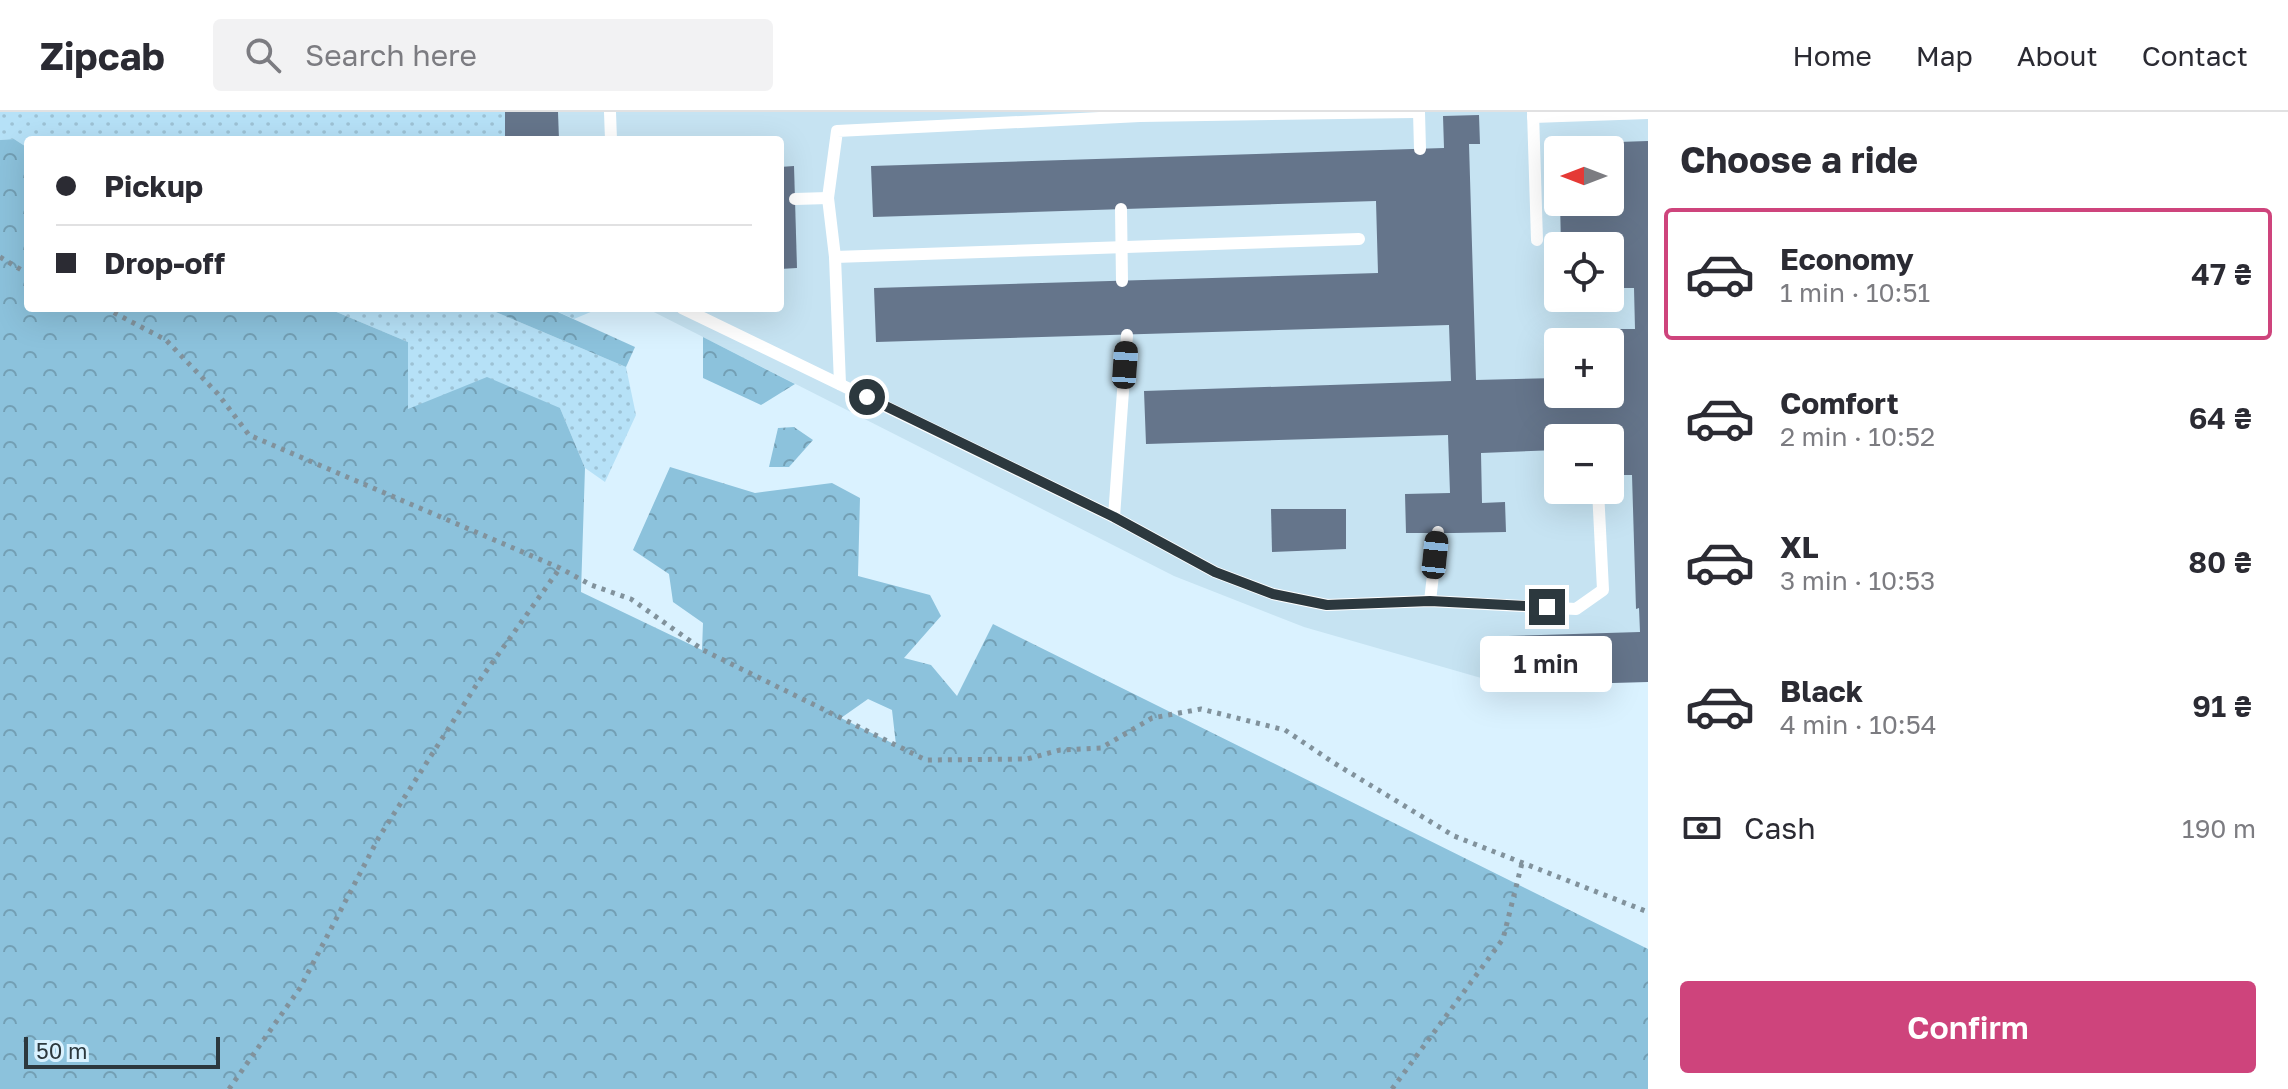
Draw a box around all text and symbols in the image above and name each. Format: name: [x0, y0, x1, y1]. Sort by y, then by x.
search box: [213, 19, 773, 91]
text: Zipcab: [40, 33, 165, 78]
icon: search: [241, 33, 285, 77]
text: Search here: [305, 37, 477, 73]
text: Home: [1793, 39, 1872, 72]
text: Map: [1916, 39, 1973, 72]
text: About: [2017, 39, 2098, 72]
text: Contact: [2142, 39, 2248, 72]
north arrow: [1544, 136, 1624, 216]
map controls: [1544, 136, 1624, 504]
text: Choose a ride: [1680, 138, 1918, 181]
text: Pickup: [104, 168, 203, 204]
button: locate: [1544, 232, 1624, 312]
icon: car: [1684, 238, 1756, 310]
text: Economy: [1780, 241, 1914, 277]
text: Drop-off: [104, 245, 225, 281]
text: 47 ₴: [2191, 256, 2252, 292]
text: 1 min · 10:51: [1780, 277, 1930, 308]
button: +: [1544, 328, 1624, 408]
car: [1111, 340, 1139, 390]
route start: [849, 379, 885, 415]
icon: car: [1684, 382, 1756, 454]
text: Comfort: [1780, 385, 1899, 421]
text: 64 ₴: [2189, 400, 2252, 436]
text: 2 min · 10:52: [1780, 421, 1935, 452]
button: −: [1544, 424, 1624, 504]
icon: car: [1684, 526, 1756, 598]
text: XL: [1780, 529, 1819, 565]
car: [1421, 530, 1449, 580]
text: 80 ₴: [2188, 544, 2252, 580]
text: 3 min · 10:53: [1780, 565, 1935, 596]
route end: [1529, 589, 1565, 625]
callout: 1 min: [1481, 635, 1613, 691]
text: 1 min: [1513, 648, 1579, 679]
icon: car: [1684, 670, 1756, 742]
text: Black: [1780, 673, 1863, 709]
text: 91 ₴: [2192, 688, 2252, 724]
text: 4 min · 10:54: [1780, 709, 1937, 740]
icon: cash: [1680, 806, 1724, 850]
text: Cash: [1744, 810, 1816, 846]
text: 190 m: [2182, 813, 2256, 844]
button: Confirm: [1680, 981, 2256, 1073]
scale bar: [24, 1033, 220, 1069]
text: 50 m: [36, 1037, 87, 1064]

